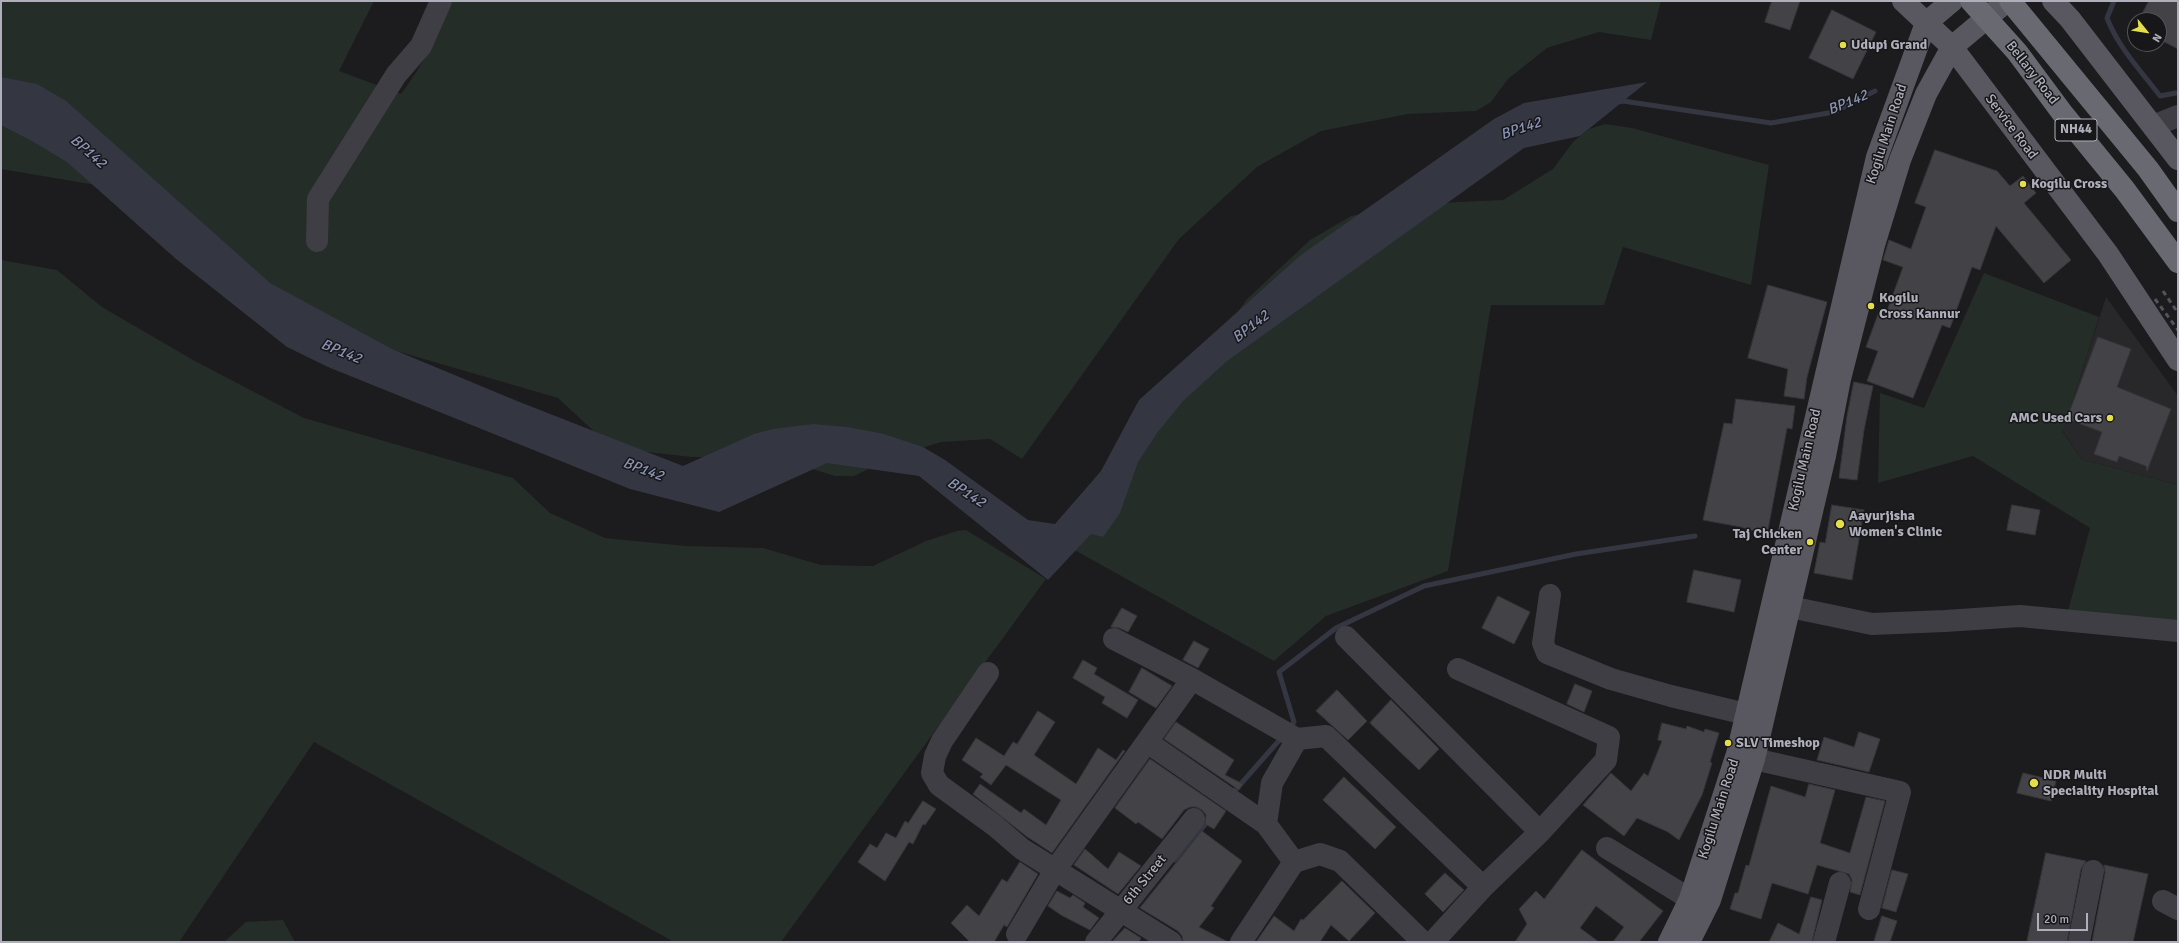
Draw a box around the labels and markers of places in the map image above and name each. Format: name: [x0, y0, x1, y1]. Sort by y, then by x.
place label: Udupi Grand: [1851, 37, 1927, 53]
marker: Udupi Grand: [1838, 40, 1848, 50]
place label: Kogilu Cross: [2031, 176, 2107, 192]
marker: Kogilu Cross: [2018, 179, 2028, 189]
place label: Kogilu Cross Kannur: [1879, 290, 1960, 322]
marker: Kogilu Cross Kannur: [1866, 301, 1876, 311]
place label: AMC Used Cars: [2009, 410, 2102, 426]
marker: AMC Used Cars: [2105, 413, 2115, 423]
place label: Aayurjisha Women's Clinic: [1849, 508, 1942, 540]
marker: Aayurjisha Women's Clinic: [1834, 518, 1846, 530]
place label: Taj Chicken Center: [1733, 526, 1802, 558]
marker: Taj Chicken Center: [1805, 537, 1815, 547]
place label: SLV Timeshop: [1736, 735, 1820, 751]
marker: SLV Timeshop: [1723, 738, 1733, 748]
place label: NDR Multi Speciality Hospital: [2043, 767, 2159, 800]
marker: NDR Multi Speciality Hospital: [2028, 777, 2040, 789]

